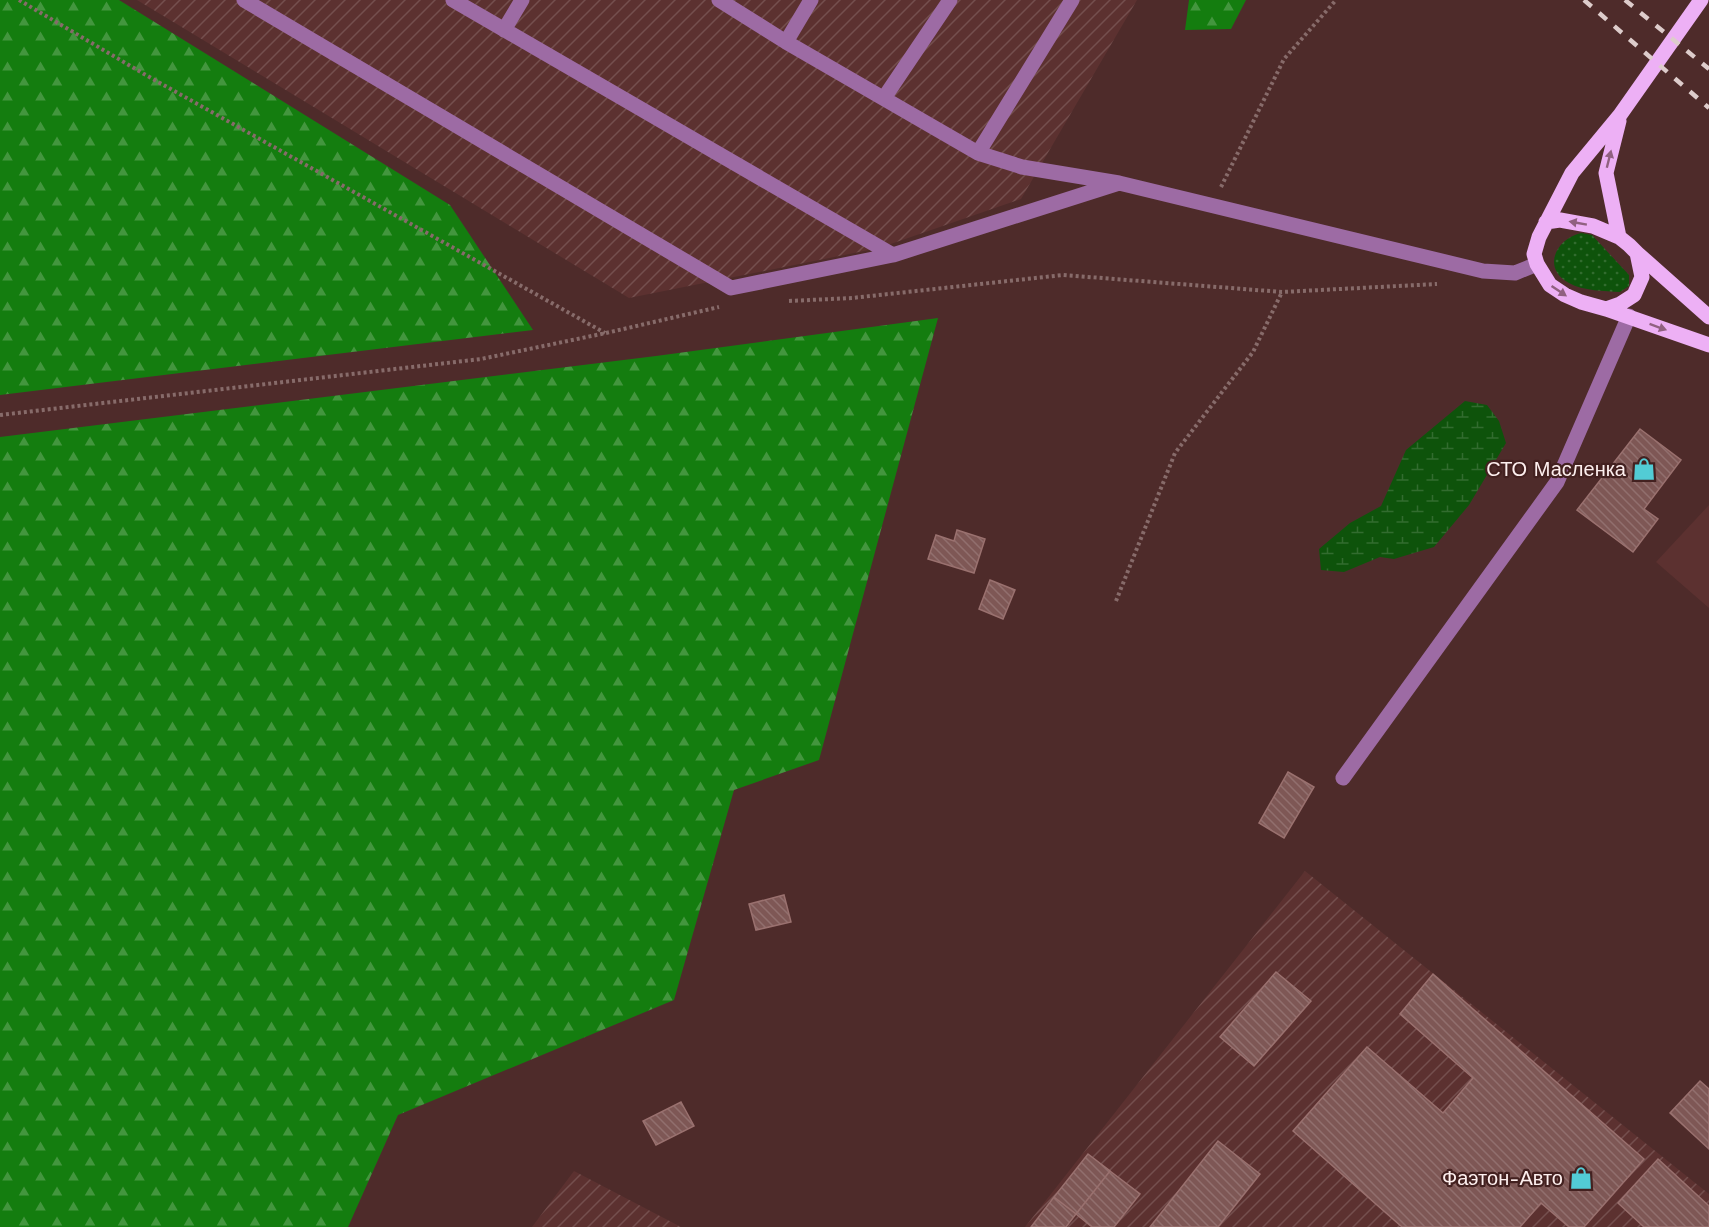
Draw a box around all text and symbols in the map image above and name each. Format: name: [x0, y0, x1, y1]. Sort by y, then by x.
one-way arrow: [1605, 150, 1615, 168]
one-way arrow: [1568, 218, 1587, 227]
one-way arrow: [1550, 285, 1567, 296]
one-way arrow: [1649, 322, 1667, 332]
shop icon: СТО Масленка: [1631, 456, 1657, 482]
place label: СТО Масленка: [1486, 457, 1627, 481]
shop icon: Фаэтон-Авто: [1568, 1165, 1594, 1191]
place label: Фаэтон-Авто: [1442, 1166, 1563, 1190]

